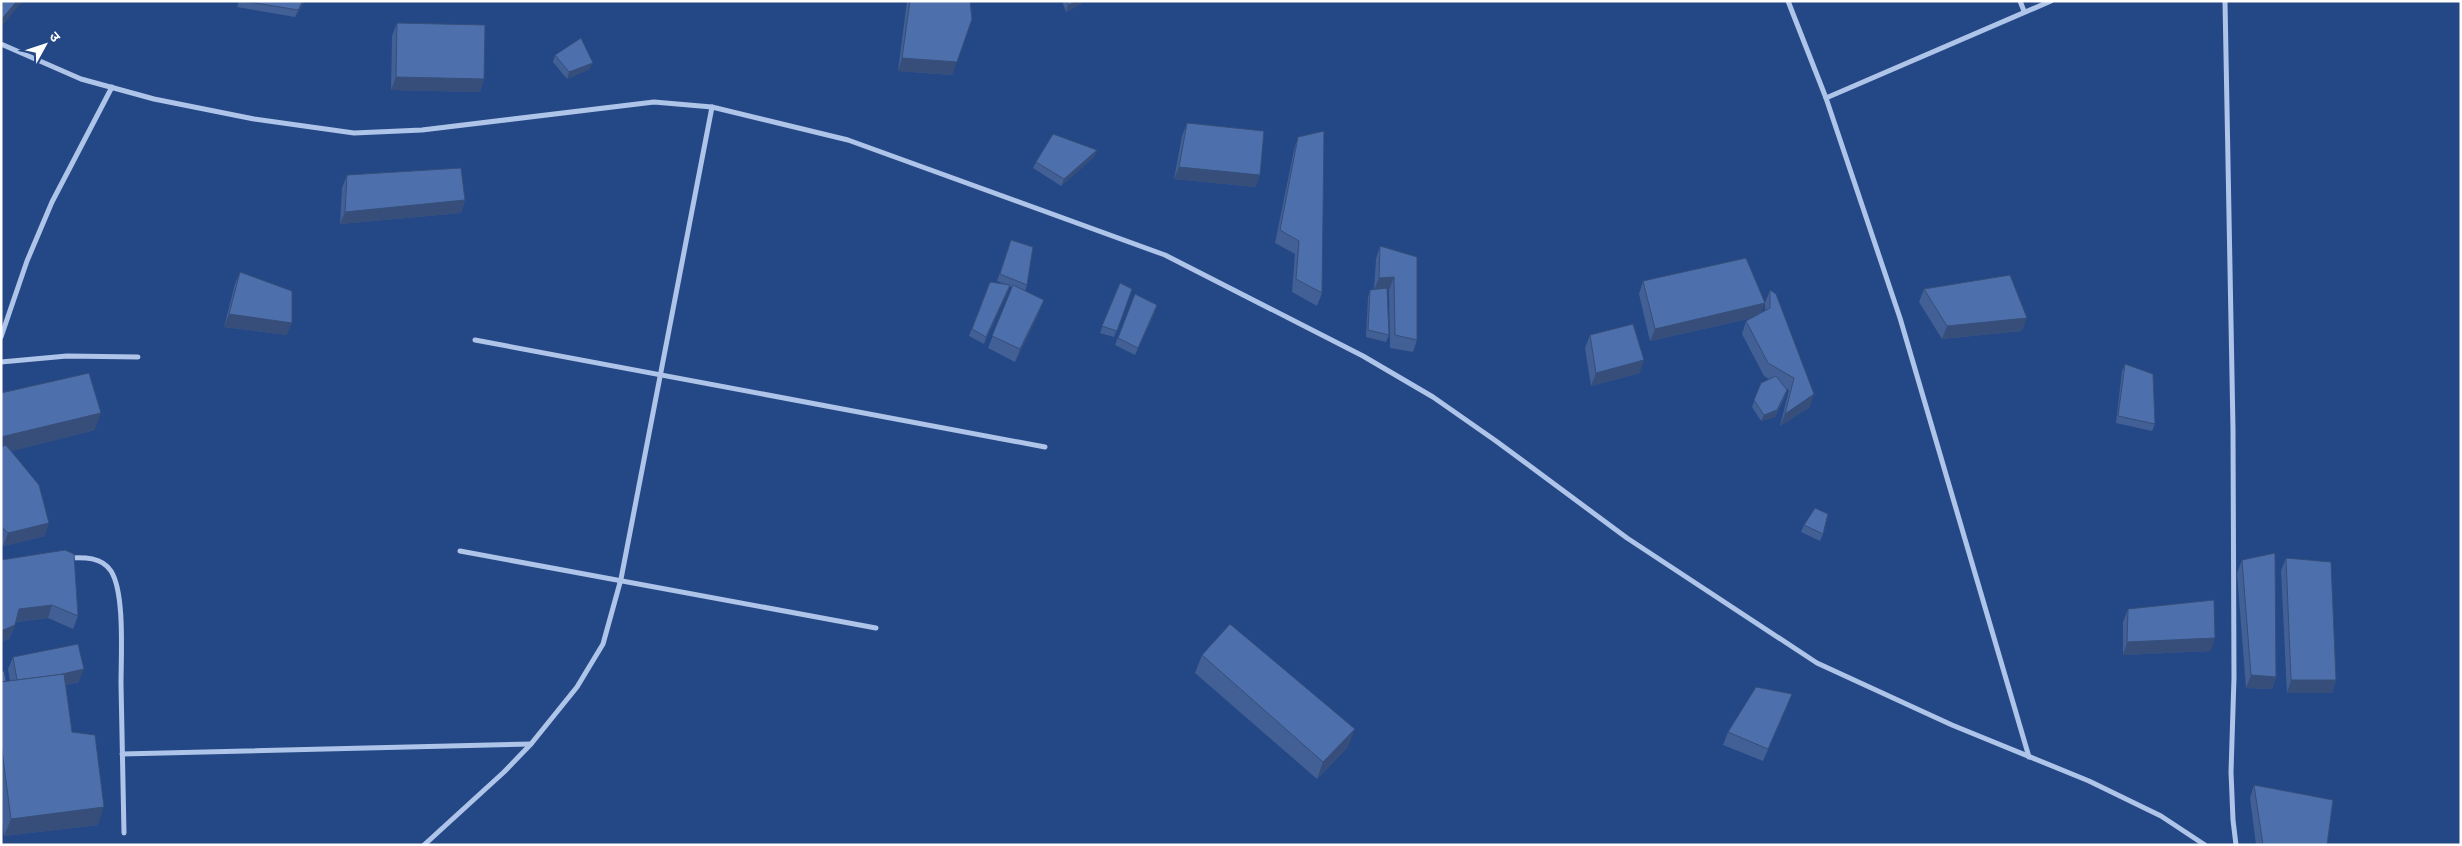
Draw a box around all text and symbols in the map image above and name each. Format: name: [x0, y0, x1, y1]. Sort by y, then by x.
north arrow: [20, 20, 70, 70]
text: उ: [46, 28, 64, 46]

